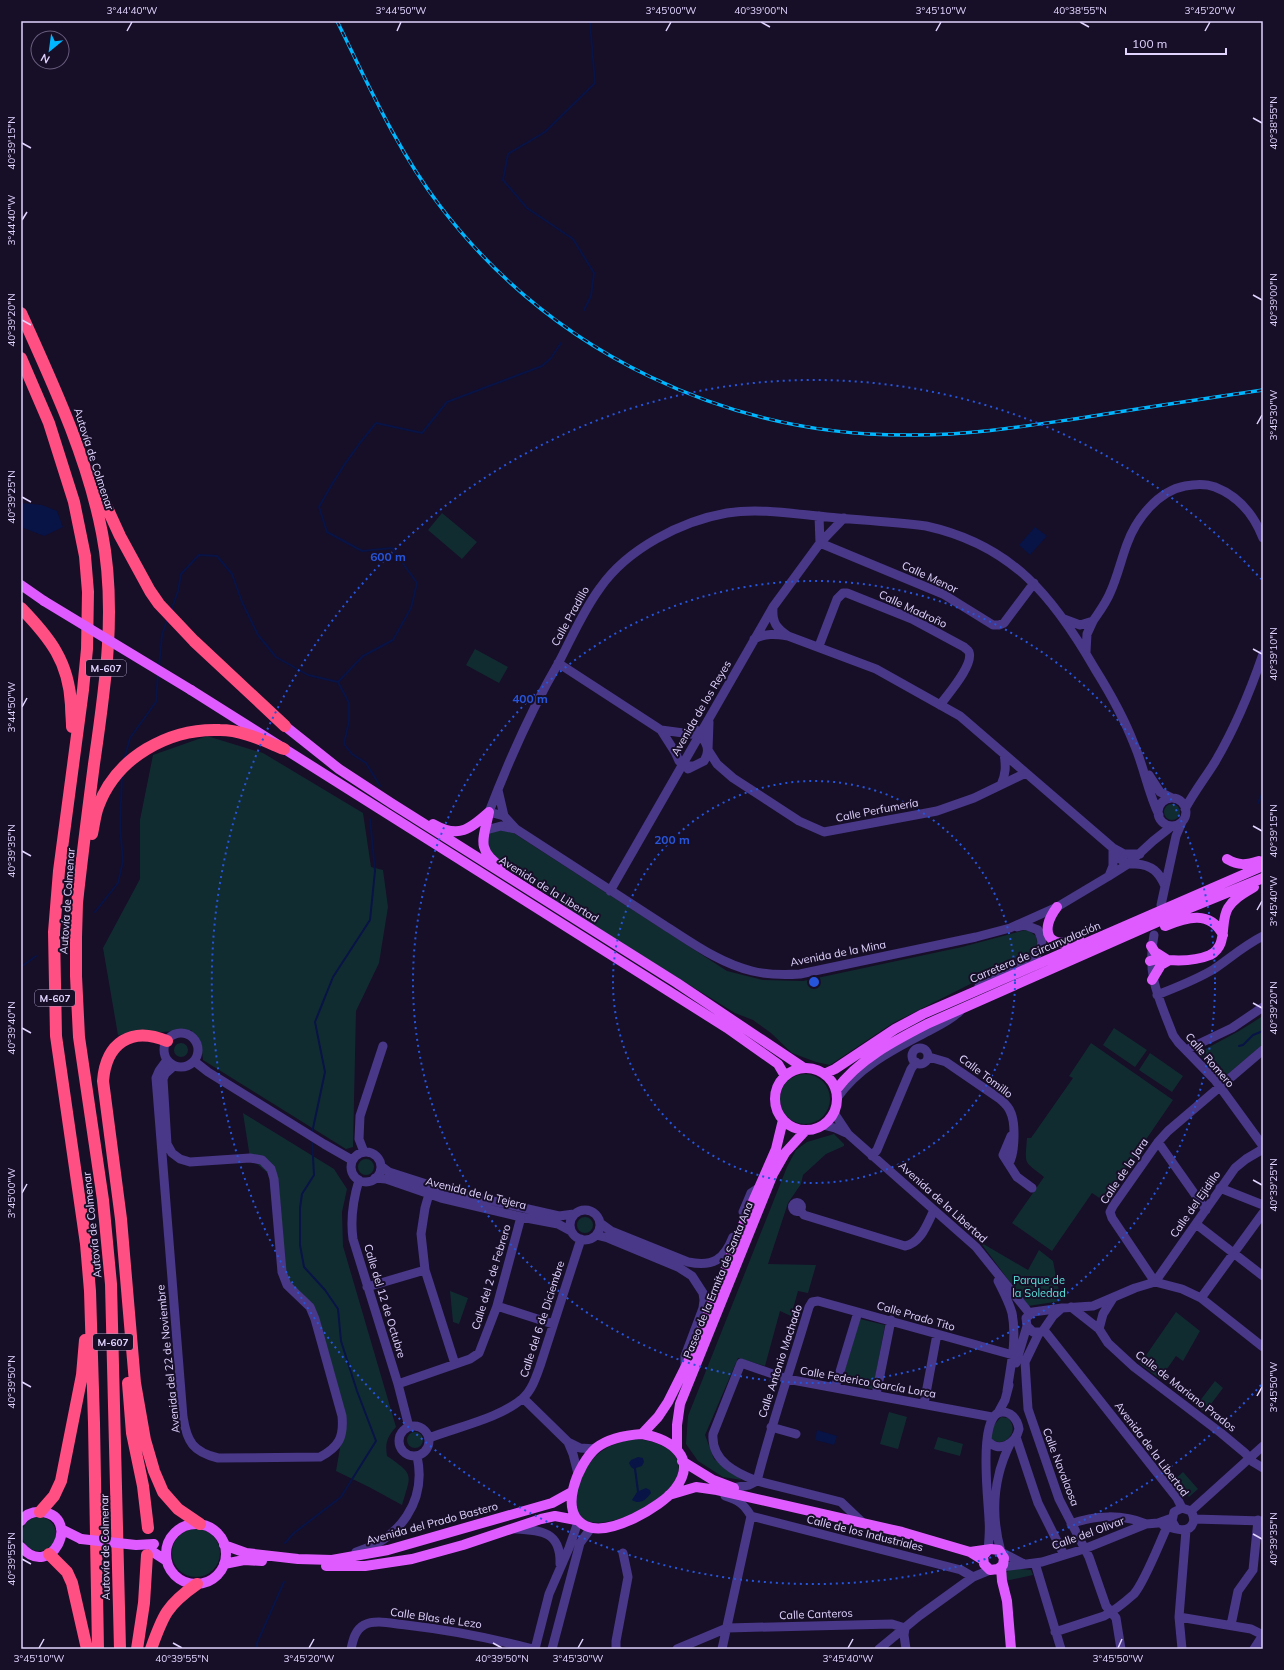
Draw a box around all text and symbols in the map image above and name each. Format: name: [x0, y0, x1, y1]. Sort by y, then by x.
text: 3°44'40"W: [107, 4, 157, 17]
text: 3°44'50"W: [376, 4, 426, 17]
text: 3°45'00"W: [646, 4, 696, 17]
text: 40°39'00"N: [734, 4, 788, 17]
text: 3°45'10"W: [916, 4, 966, 17]
text: 40°38'55"N: [1053, 4, 1107, 17]
text: 3°45'20"W: [1185, 4, 1235, 17]
north arrow: [30, 30, 70, 70]
scale bar: [1126, 30, 1226, 56]
text: 100 m: [1132, 36, 1167, 51]
text: N: [38, 51, 52, 67]
text: 40°38'55"N: [1267, 96, 1280, 150]
text: 40°39'15"N: [5, 116, 18, 170]
text: 3°44'40"W: [5, 195, 18, 245]
text: 40°39'00"N: [1267, 273, 1280, 327]
text: 40°39'20"N: [5, 293, 18, 347]
text: 3°45'30"W: [1267, 390, 1280, 440]
street label: Autovía de Colmenar: [71, 406, 117, 512]
text: 40°39'25"N: [5, 470, 18, 524]
text: 600 m: [370, 549, 406, 564]
street label: Calle Menor: [900, 558, 960, 596]
street label: Calle Pradillo: [548, 584, 592, 648]
street label: Calle Madroño: [877, 587, 949, 631]
text: 40°39'10"N: [1267, 627, 1280, 681]
street label: Avenida de los Reyes: [668, 658, 734, 758]
road number: M-607: [86, 660, 126, 676]
text: 3°44'50"W: [5, 682, 18, 732]
text: 400 m: [512, 691, 548, 706]
street label: Calle Perfumería: [834, 795, 920, 825]
text: 40°39'15"N: [1267, 804, 1280, 858]
text: 40°39'35"N: [5, 824, 18, 878]
text: 200 m: [654, 832, 690, 847]
street label: Autovía de Colmenar: [56, 847, 78, 955]
street label: Avenida de la Libertad: [497, 853, 601, 925]
text: 3°45'40"W: [1267, 876, 1280, 926]
street label: Carretera de Circunvalación: [967, 918, 1103, 986]
street label: Avenida de la Mina: [789, 937, 887, 969]
centre of rings: [807, 975, 821, 989]
text: 40°39'20"N: [1267, 981, 1280, 1035]
road number: M-607: [35, 990, 75, 1006]
text: 40°39'40"N: [5, 1001, 18, 1055]
street label: Calle Romero: [1183, 1030, 1237, 1090]
street label: Calle Tomillo: [956, 1051, 1016, 1101]
street label: Calle de la Jara: [1097, 1135, 1151, 1207]
street label: Avenida de la Libertad: [896, 1158, 990, 1246]
text: 40°39'25"N: [1267, 1158, 1280, 1212]
text: 3°45'00"W: [5, 1168, 18, 1218]
street label: Calle del Ejidillo: [1167, 1168, 1223, 1240]
street label: Autovía de Colmenar: [79, 1171, 105, 1279]
street label: Avenida de la Tejera: [424, 1174, 528, 1212]
street label: Paseo de la Ermita de Santa Ana: [680, 1200, 756, 1360]
street label: Calle del 2 de Febrero: [468, 1222, 514, 1332]
street label: Calle del 12 de Octubre: [361, 1242, 409, 1360]
street label: Calle del 6 de Diciembre: [516, 1259, 568, 1379]
park label: Parque de la Soledad: [1012, 1273, 1066, 1300]
street label: Avenida del 22 de Noviembre: [153, 1284, 183, 1434]
street label: Calle Prado Tito: [875, 1298, 957, 1334]
street label: Calle Antonio Machado: [755, 1303, 805, 1419]
road number: M-607: [93, 1334, 133, 1350]
street label: Calle de Mariano Prados: [1133, 1347, 1239, 1435]
text: 40°39'50"N: [5, 1355, 18, 1409]
text: 3°45'50"W: [1267, 1362, 1280, 1412]
street label: Calle Federico García Lorca: [799, 1363, 937, 1401]
street label: Avenida de la Libertad: [1112, 1399, 1192, 1499]
street label: Calle Navalaosa: [1040, 1426, 1082, 1508]
street label: Autovía de Colmenar: [97, 1494, 113, 1600]
street label: Avenida del Prado Bastero: [365, 1499, 499, 1547]
street label: Calle de los Industriales: [805, 1512, 925, 1554]
text: 40°39'35"N: [1267, 1512, 1280, 1566]
street label: Calle del Olivar: [1050, 1513, 1126, 1553]
text: 40°39'55"N: [5, 1532, 18, 1586]
street label: Calle Blas de Lezo: [389, 1605, 483, 1631]
street label: Calle Canteros: [779, 1606, 853, 1622]
text: 3°45'10"W: [14, 1652, 64, 1665]
text: 40°39'55"N: [155, 1652, 209, 1665]
text: 3°45'20"W: [284, 1652, 334, 1665]
text: 40°39'50"N: [475, 1652, 529, 1665]
text: 3°45'30"W: [553, 1652, 603, 1665]
text: 3°45'40"W: [823, 1652, 873, 1665]
text: 3°45'50"W: [1093, 1652, 1143, 1665]

